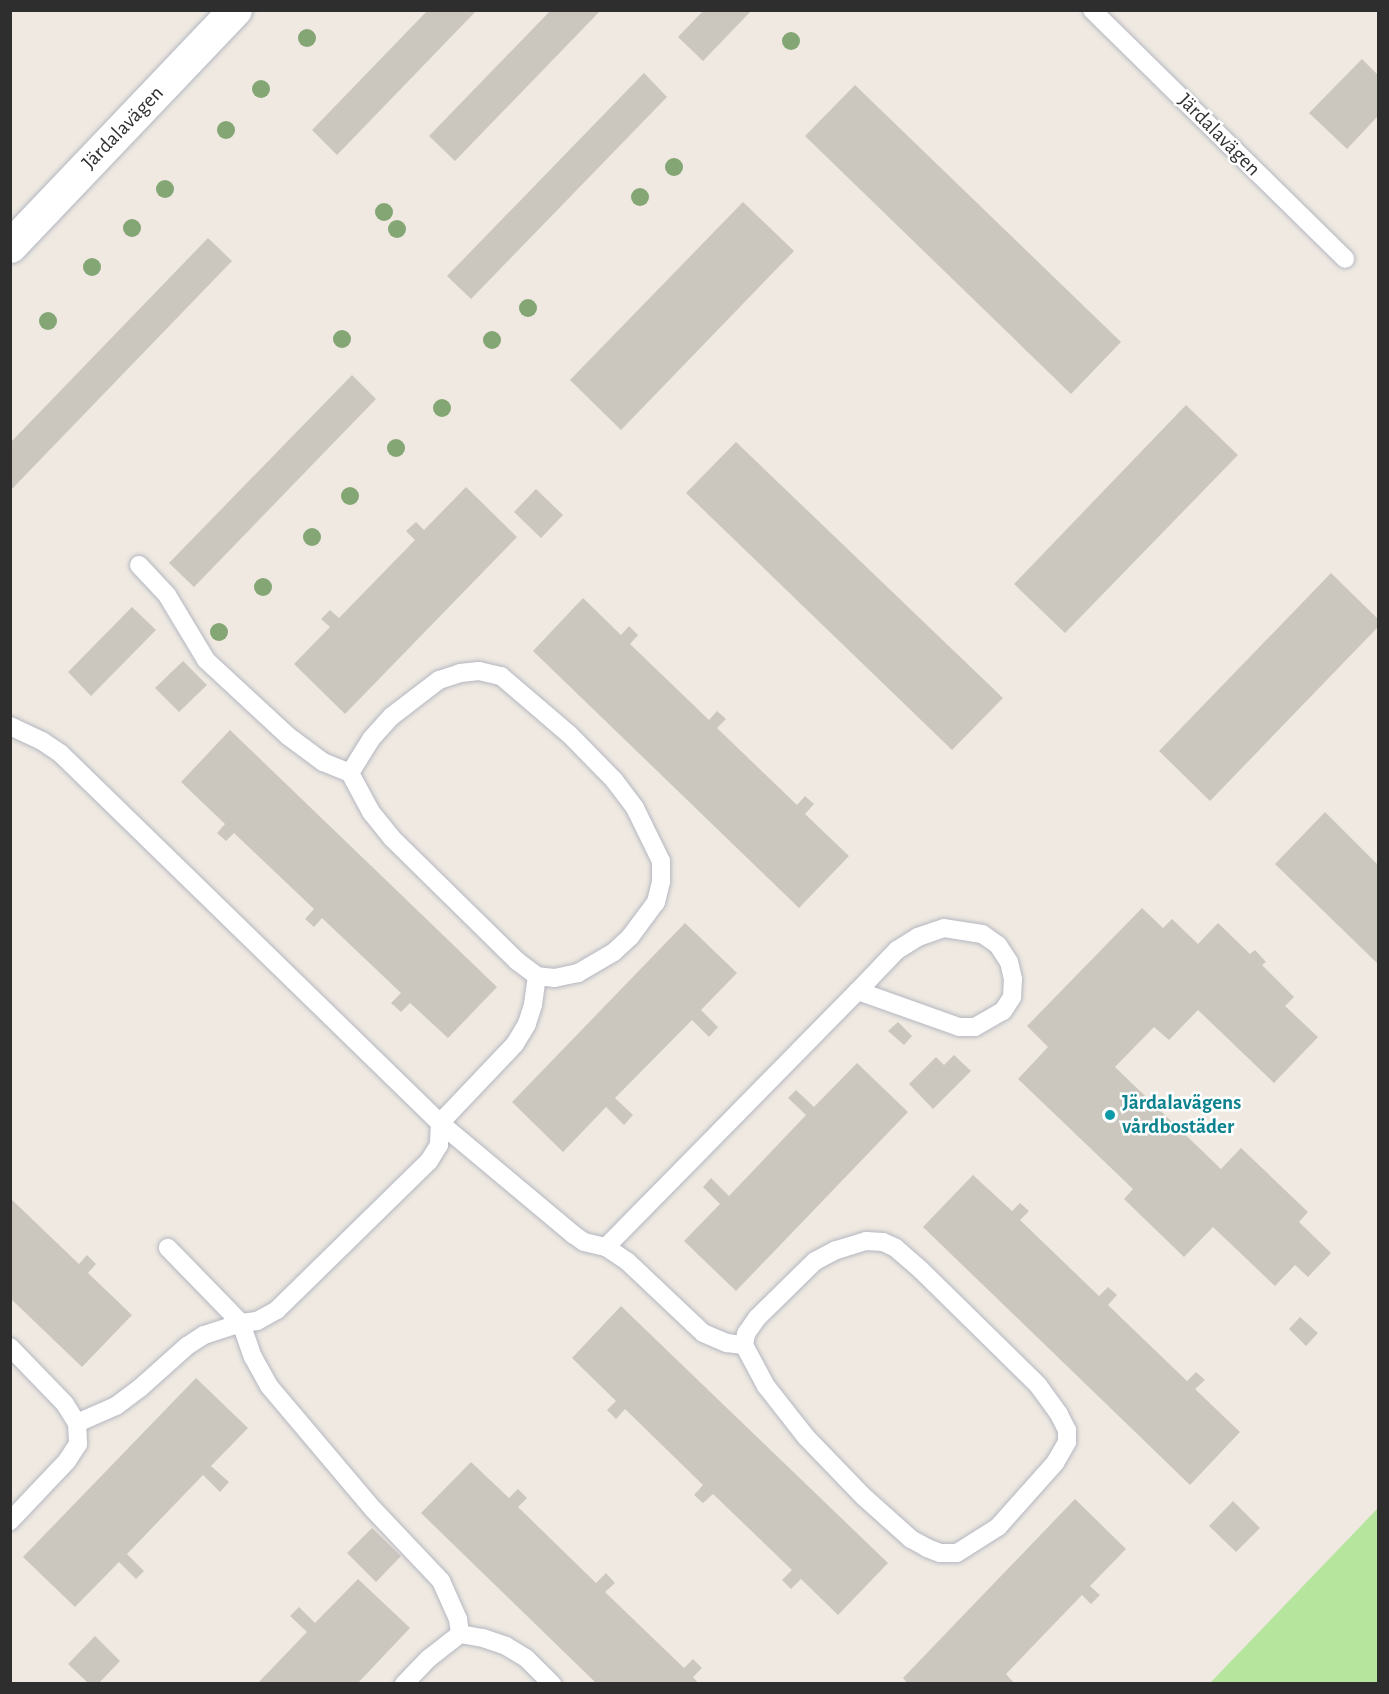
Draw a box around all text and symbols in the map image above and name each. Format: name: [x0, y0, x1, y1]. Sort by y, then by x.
street label: Järdalavägen: [77, 81, 169, 175]
street label: Järdalavägen: [1172, 88, 1266, 182]
place label: Järdalavägens vårdbostäder: [1122, 1090, 1241, 1140]
marker: Järdalavägens vårdbostäder: [1103, 1108, 1117, 1122]

